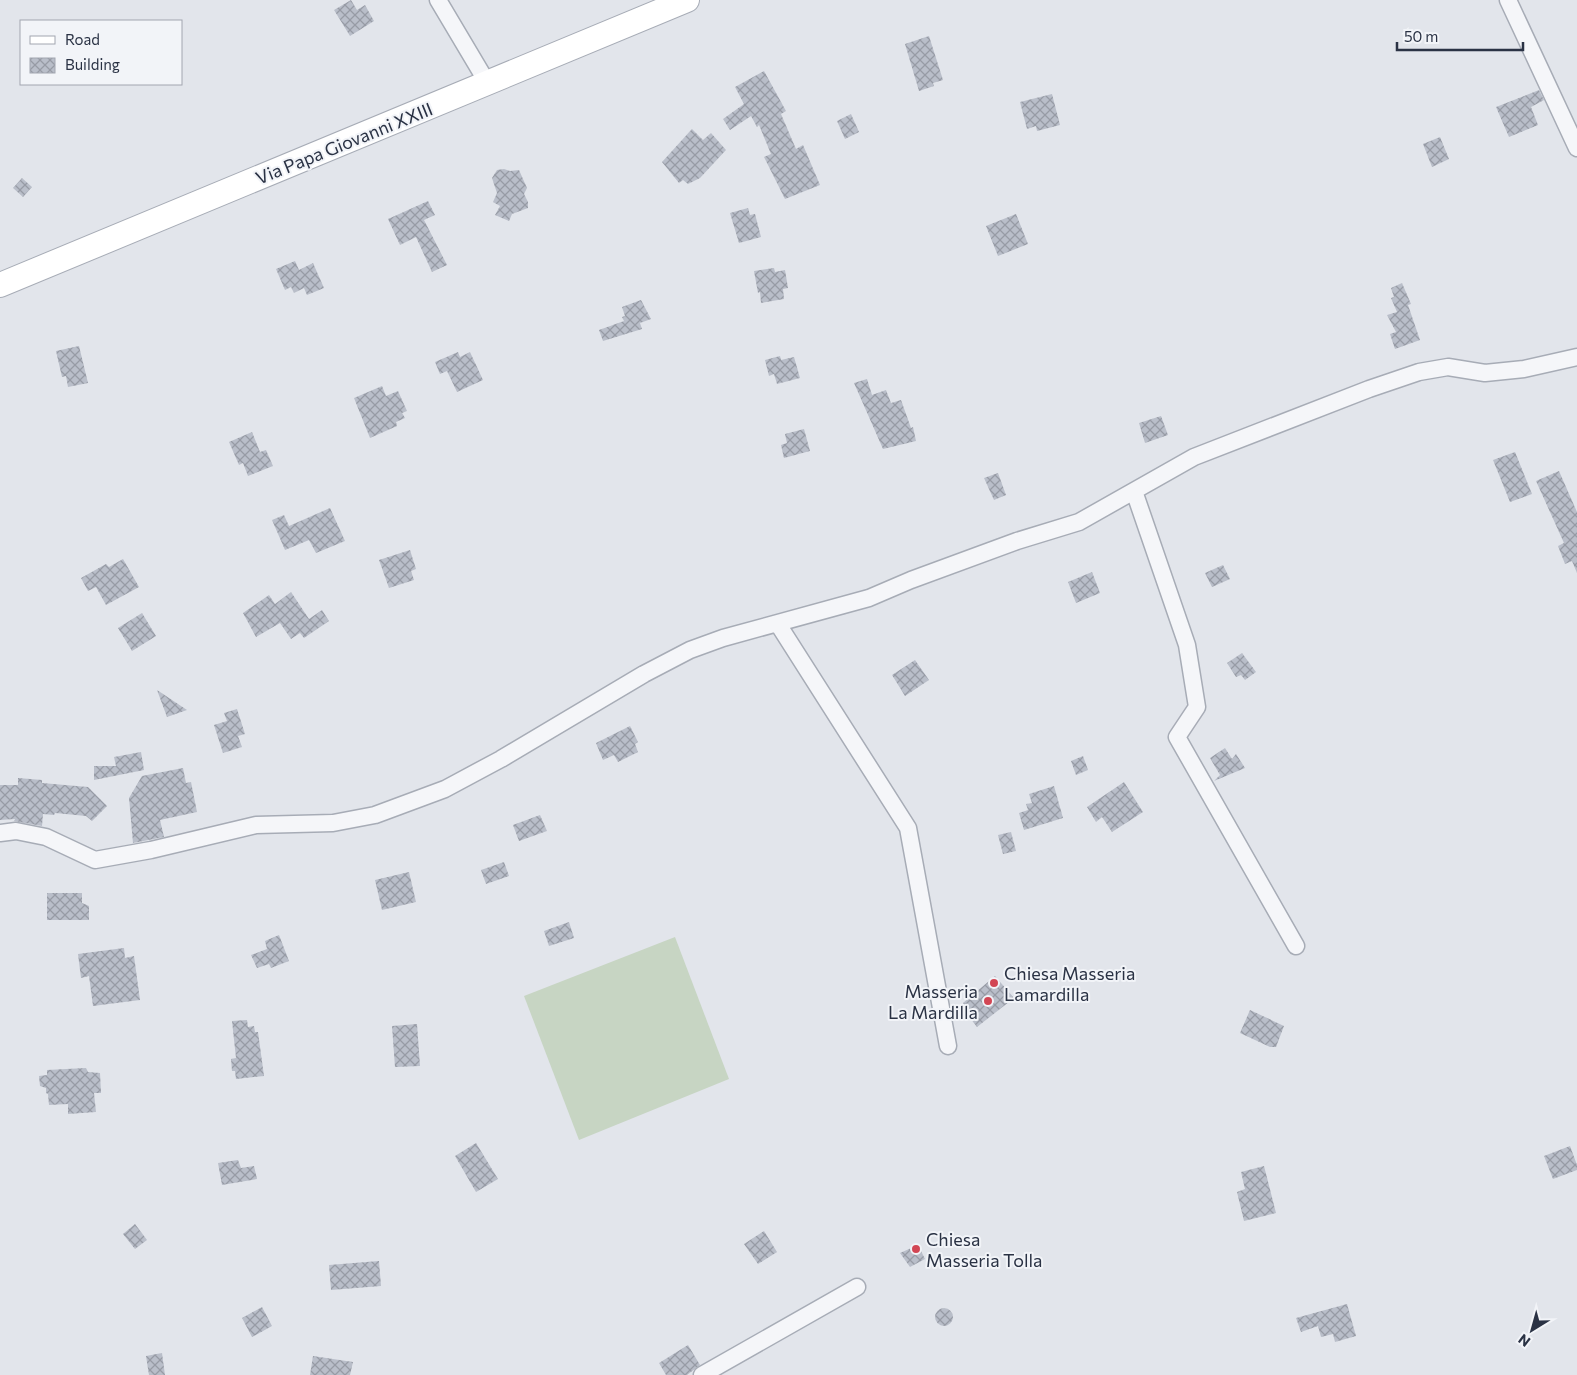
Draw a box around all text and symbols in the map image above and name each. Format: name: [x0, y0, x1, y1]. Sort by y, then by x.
legend: [20, 20, 182, 85]
scale bar: [1397, 20, 1523, 52]
text: 50 m: [1404, 27, 1438, 45]
text: Road: [65, 30, 100, 48]
text: Building: [65, 55, 120, 73]
street label: Via Papa Giovanni XXIII: [252, 97, 436, 189]
place label: Chiesa Masseria Lamardilla: [1004, 962, 1135, 1005]
marker: Chiesa Masseria Lamardilla: [988, 977, 1000, 989]
place label: Masseria La Mardilla: [888, 980, 978, 1023]
marker: Masseria La Mardilla: [982, 995, 994, 1007]
place label: Chiesa Masseria Tolla: [926, 1228, 1042, 1271]
marker: Chiesa Masseria Tolla: [910, 1243, 922, 1255]
north arrow: [1507, 1305, 1557, 1355]
text: N: [1515, 1331, 1533, 1351]

